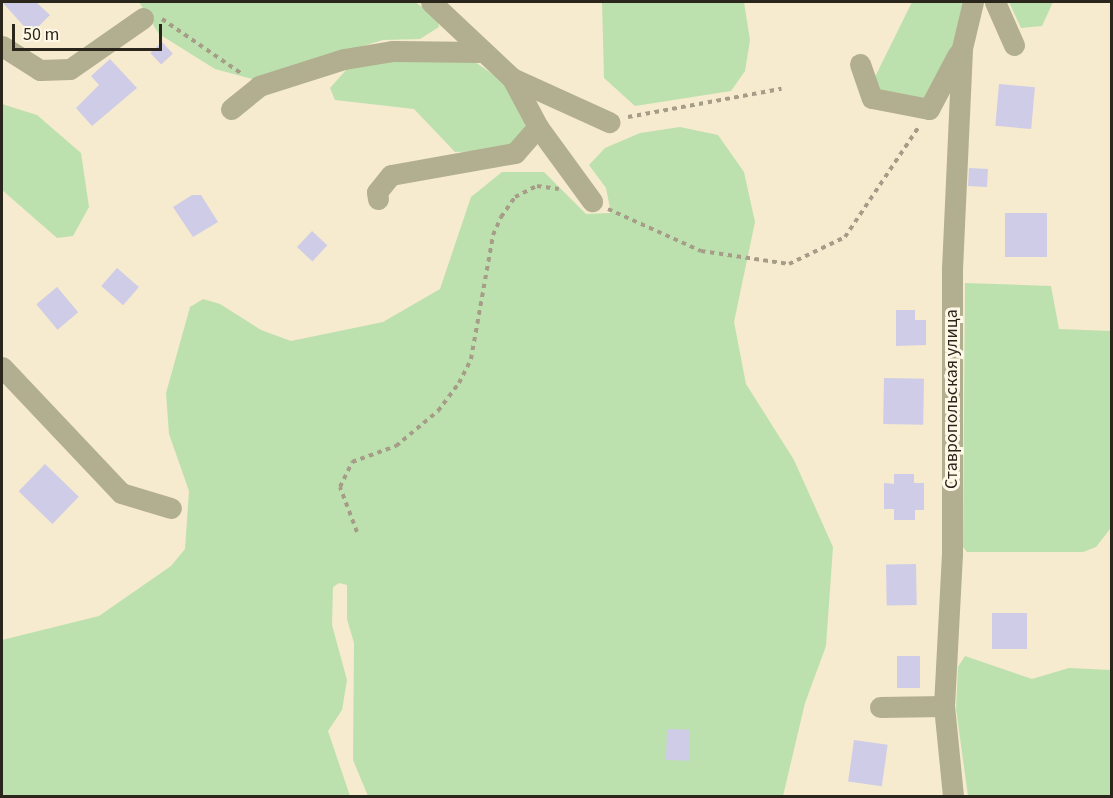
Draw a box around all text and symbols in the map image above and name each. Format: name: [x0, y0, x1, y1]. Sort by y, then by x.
scale bar: [15, 12, 165, 50]
text: 50 m: [23, 22, 59, 47]
street label: Ставропольская улица: [941, 309, 963, 489]

